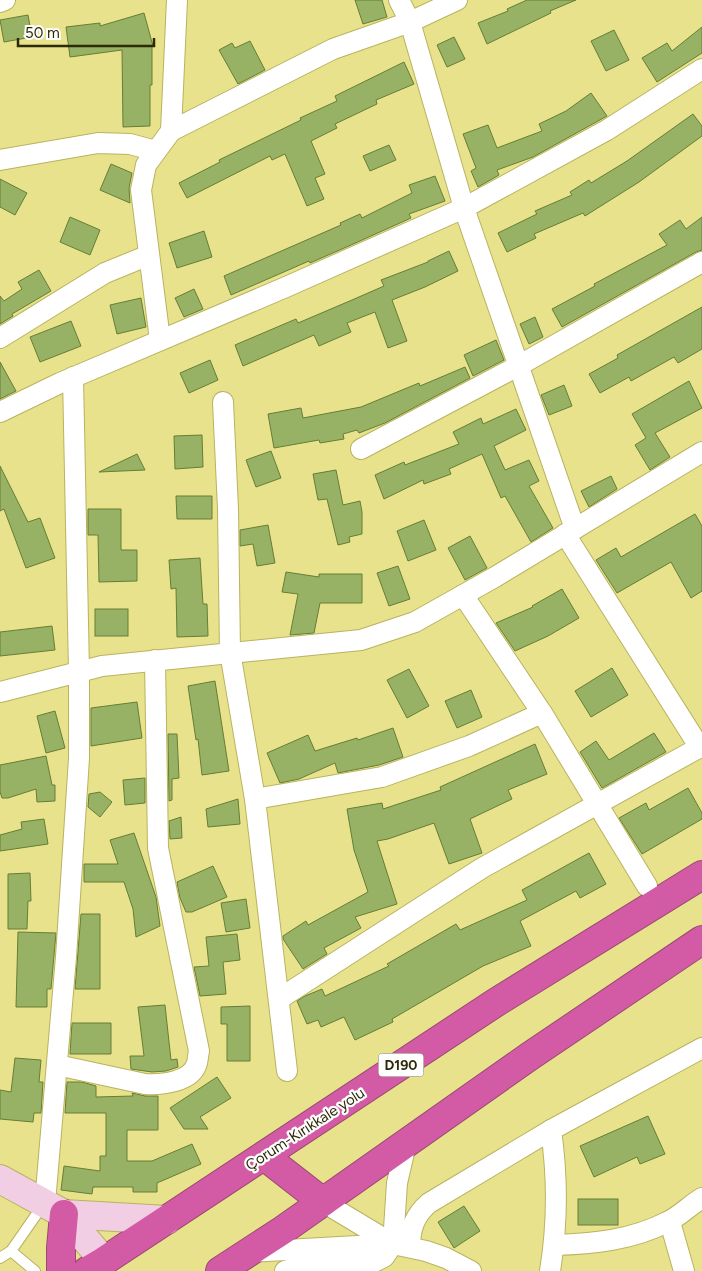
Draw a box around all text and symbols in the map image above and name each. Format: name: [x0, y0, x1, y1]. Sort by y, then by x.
scale bar: [18, 15, 154, 47]
text: 50 m: [25, 24, 60, 42]
road number: D190: [378, 1054, 424, 1076]
street label: Çorum-Kırıkkale yolu: [242, 1084, 368, 1174]

